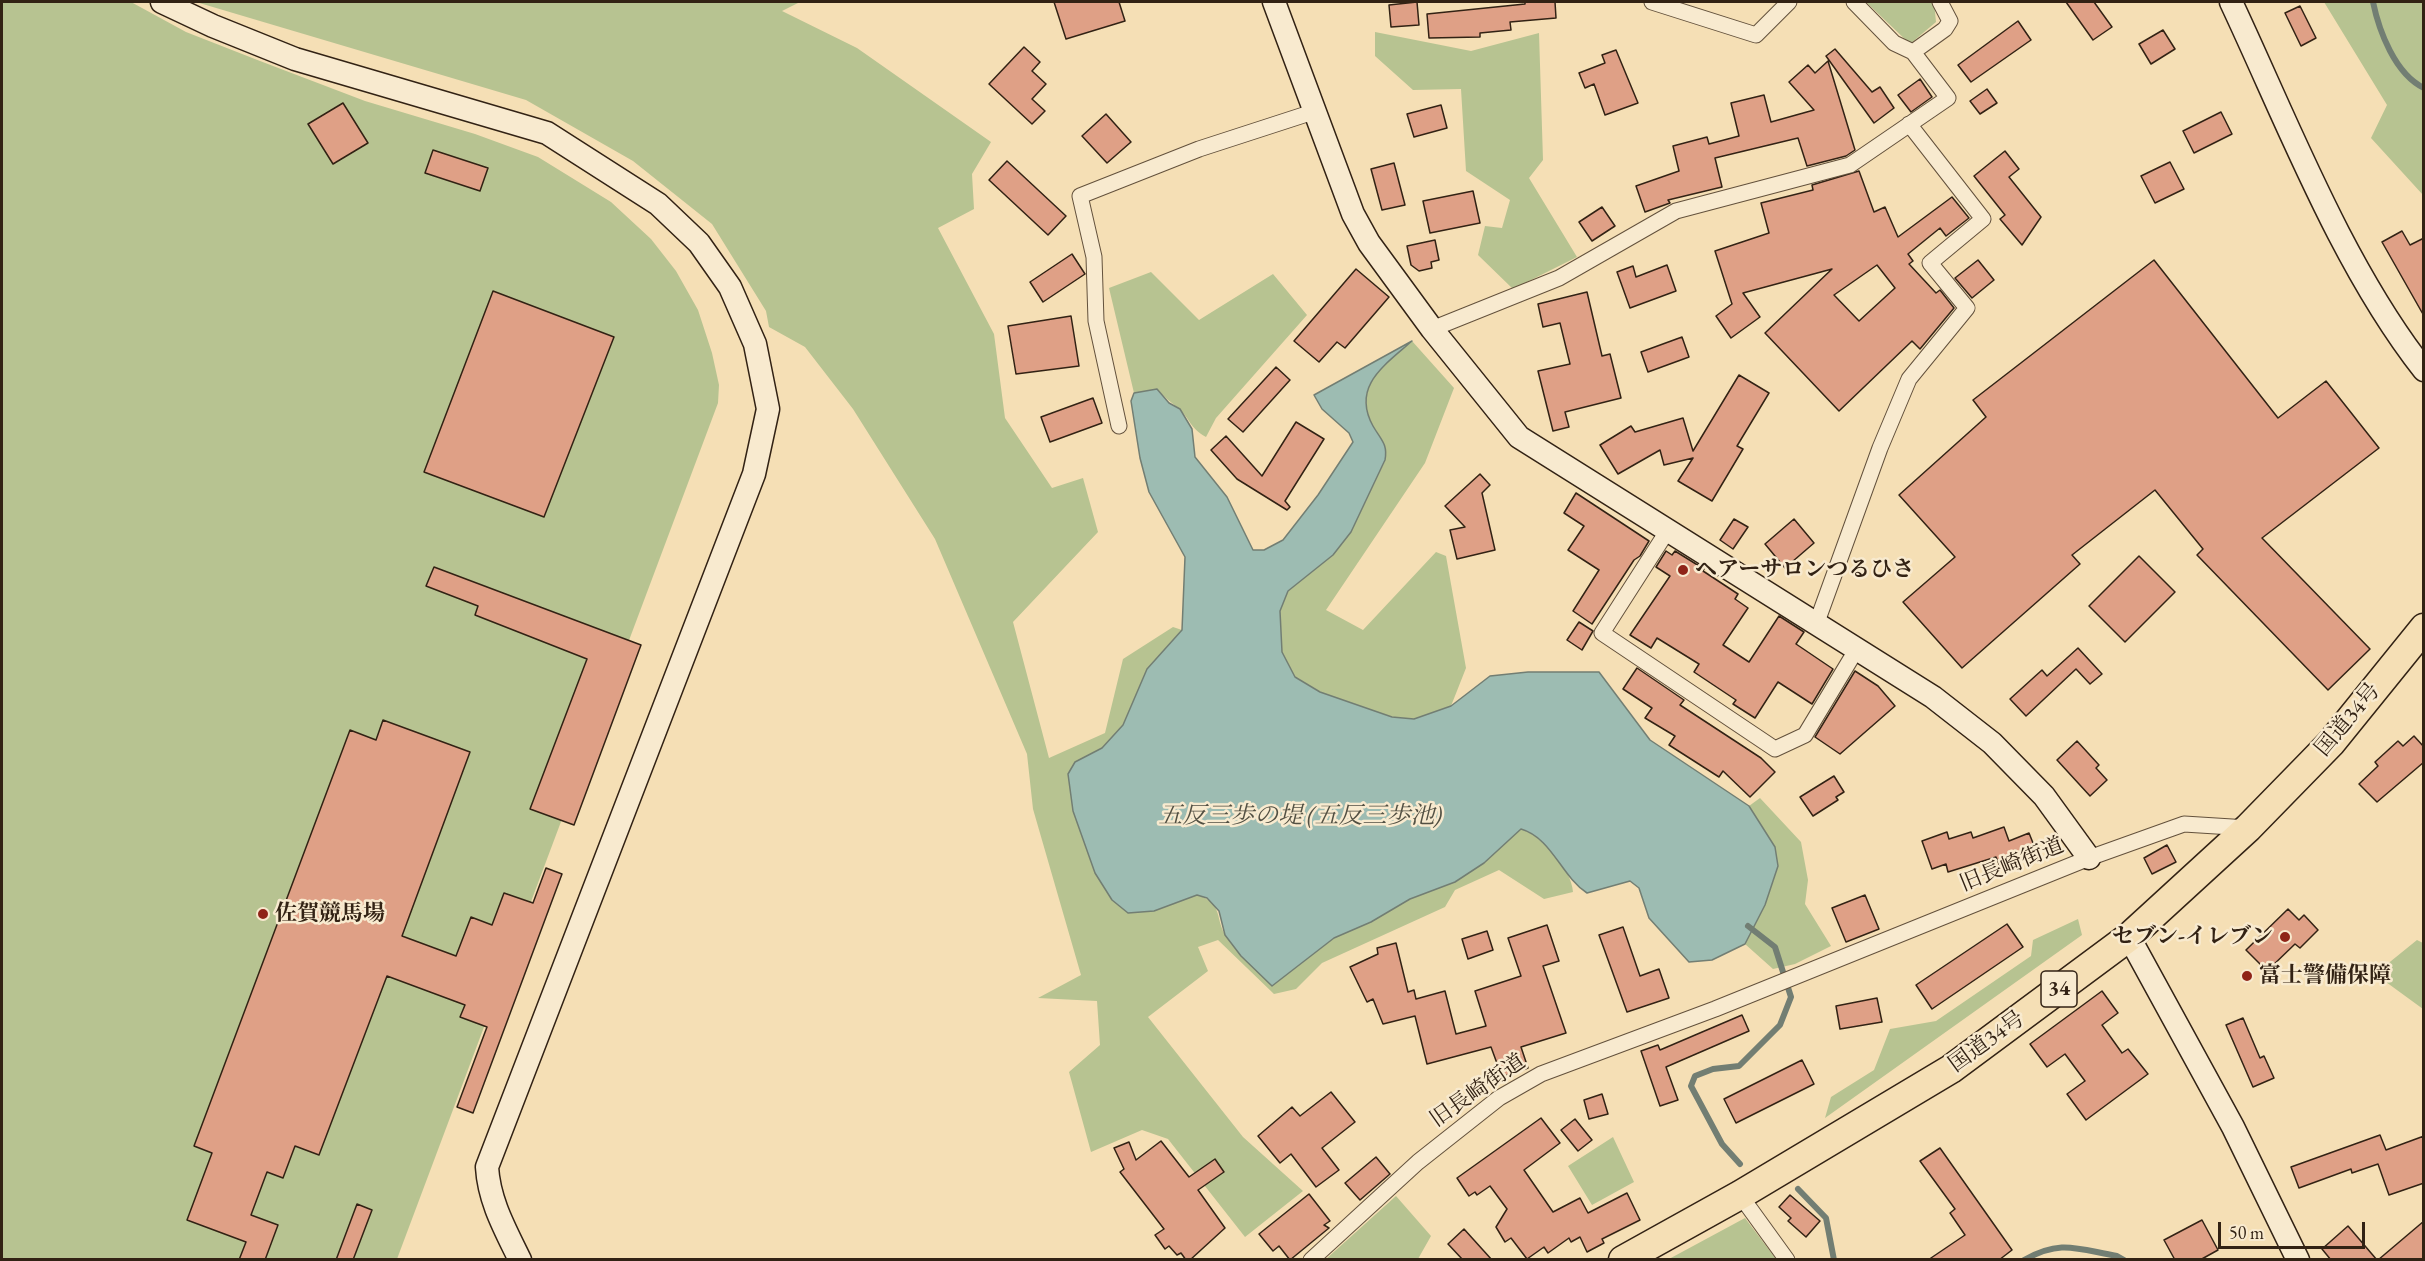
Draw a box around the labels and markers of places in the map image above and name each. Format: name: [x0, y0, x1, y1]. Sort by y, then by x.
place label: ヘアーサロンつるひさ: [1695, 557, 1914, 583]
marker: ヘアーサロンつるひさ: [1676, 563, 1690, 577]
place label: 佐賀競馬場: [275, 901, 385, 927]
marker: 佐賀競馬場: [256, 907, 270, 921]
place label: セブン-イレブン: [2112, 924, 2273, 950]
marker: セブン-イレブン: [2278, 930, 2292, 944]
place label: 富士警備保障: [2259, 963, 2391, 989]
marker: 富士警備保障: [2240, 969, 2254, 983]

